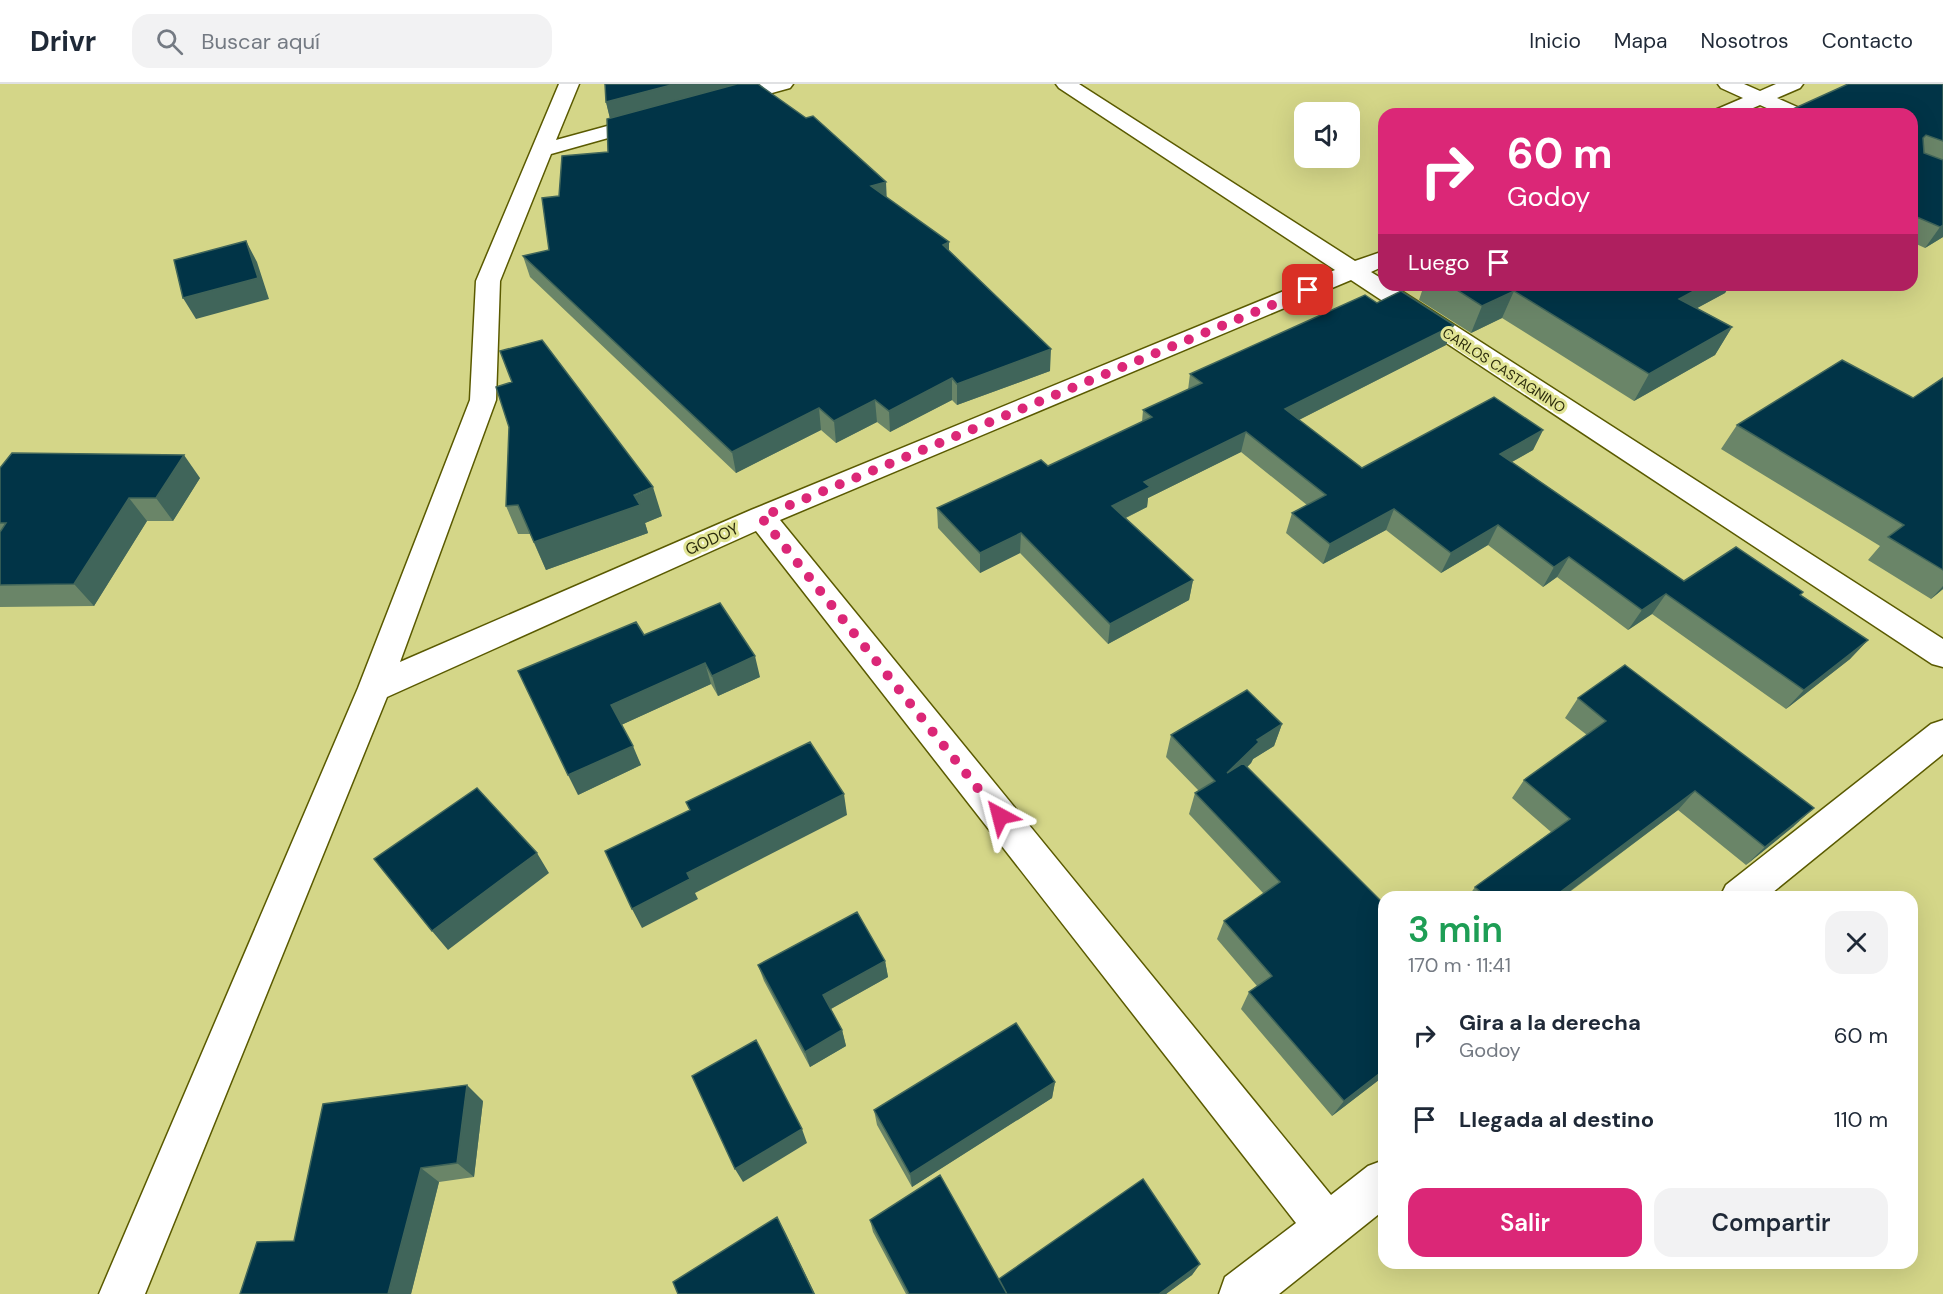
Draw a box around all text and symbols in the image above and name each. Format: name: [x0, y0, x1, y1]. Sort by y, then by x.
search box: [132, 14, 552, 68]
text: Drivr: [30, 23, 96, 60]
icon: search: [153, 25, 186, 58]
text: Buscar aquí: [201, 27, 320, 56]
text: Inicio: [1529, 27, 1581, 55]
text: Mapa: [1614, 27, 1668, 55]
text: Nosotros: [1701, 27, 1789, 55]
text: Contacto: [1822, 27, 1913, 55]
map controls: [1294, 102, 1360, 168]
button: sound: [1294, 102, 1360, 168]
text: 60 m: [1507, 126, 1613, 181]
icon: right: [1408, 132, 1486, 210]
text: Godoy: [1507, 179, 1590, 214]
icon: arrive: [1482, 246, 1515, 279]
text: Luego: [1408, 248, 1470, 277]
pin: [1282, 264, 1333, 315]
icon: arrive: [1291, 273, 1324, 306]
street label: CARLOS CASTAGNINO: [1439, 323, 1569, 417]
street label: GODOY: [682, 518, 742, 560]
position arrow: [968, 784, 1032, 848]
text: 3 min: [1408, 906, 1503, 953]
button: close: [1825, 911, 1888, 974]
text: 170 m · 11:41: [1408, 952, 1511, 978]
text: Gira a la derecha: [1459, 1008, 1641, 1037]
icon: right: [1408, 1019, 1441, 1052]
text: 60 m: [1834, 1021, 1888, 1050]
text: Godoy: [1459, 1037, 1521, 1063]
icon: arrive: [1408, 1103, 1441, 1136]
text: Llegada al destino: [1459, 1105, 1654, 1134]
text: 110 m: [1834, 1105, 1888, 1134]
button: Salir: [1408, 1188, 1642, 1257]
button: Compartir: [1654, 1188, 1888, 1257]

